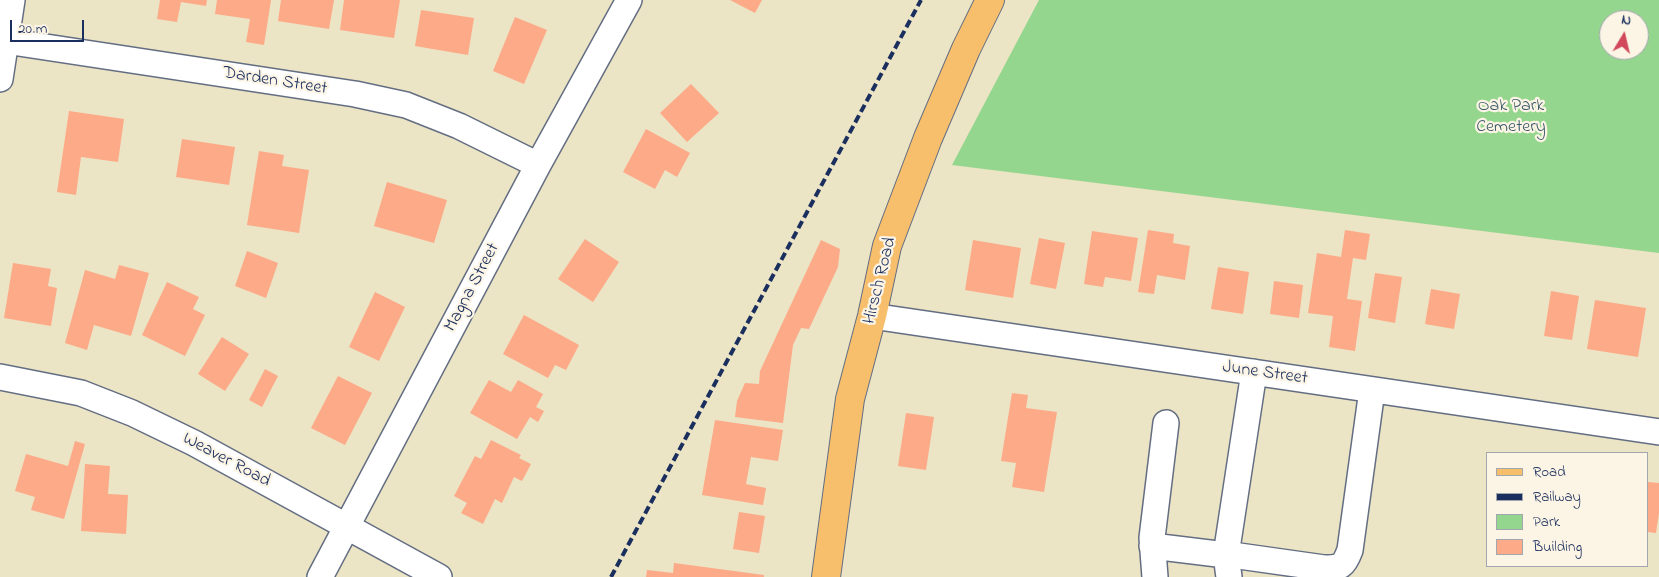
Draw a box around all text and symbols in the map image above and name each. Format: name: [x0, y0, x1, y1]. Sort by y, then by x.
scale bar: [12, 10, 86, 42]
north arrow: [1599, 10, 1649, 60]
text: N: [1620, 10, 1633, 32]
text: 20 m: [18, 18, 47, 40]
street label: Darden Street: [221, 63, 329, 101]
park label: Oak Park Cemetery: [1476, 96, 1546, 138]
street label: Hirsch Road: [860, 235, 902, 327]
street label: Magna Street: [441, 240, 505, 336]
street label: June Street: [1221, 357, 1309, 391]
street label: Weaver Road: [178, 429, 274, 493]
legend: [1486, 452, 1649, 567]
text: Road: [1533, 461, 1566, 483]
text: Railway: [1533, 486, 1581, 508]
text: Park: [1533, 511, 1560, 533]
text: Building: [1533, 536, 1582, 558]

